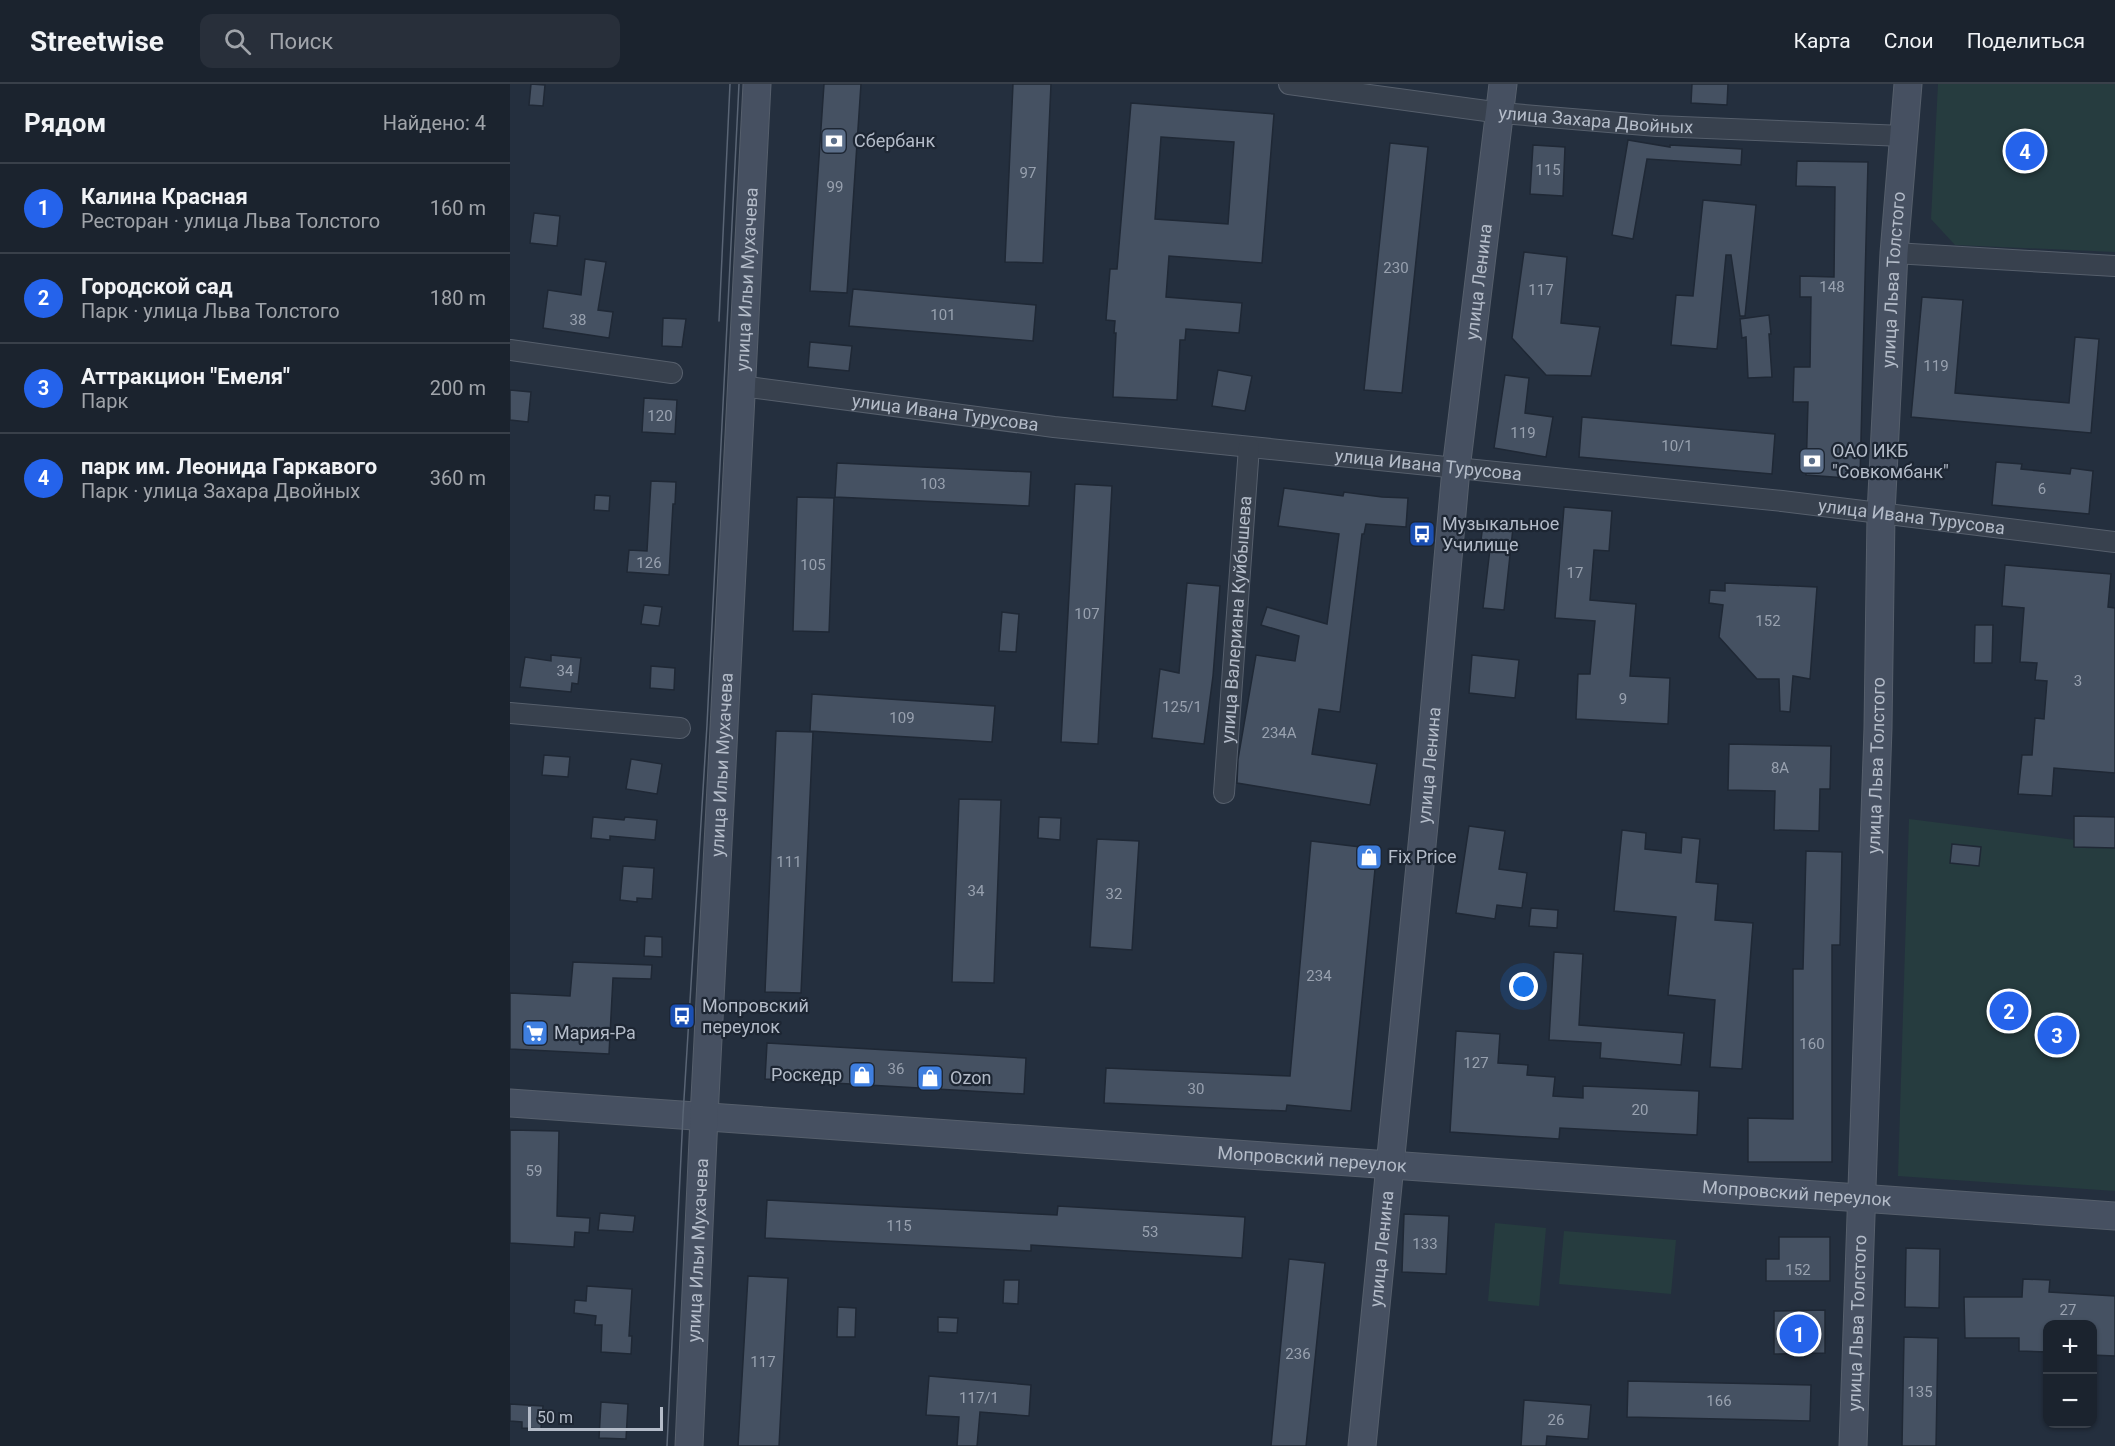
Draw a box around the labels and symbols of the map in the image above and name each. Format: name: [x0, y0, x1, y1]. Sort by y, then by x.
street label: улица Захара Двойных: [1498, 102, 1694, 137]
bank icon: Сбербанк: [819, 126, 849, 156]
pin: 4: [2006, 128, 2044, 174]
place label: Сбербанк: [854, 130, 935, 151]
house number: 115: [1535, 161, 1561, 179]
house number: 97: [1020, 164, 1036, 182]
house number: 99: [827, 178, 843, 196]
street label: улица Ильи Мухачева: [731, 187, 762, 372]
street label: улица Льва Толстого: [1877, 191, 1909, 368]
street label: улица Ленина: [1461, 222, 1496, 341]
house number: 230: [1383, 259, 1409, 277]
house number: 148: [1819, 278, 1845, 296]
house number: 117: [1528, 281, 1554, 299]
house number: 101: [930, 306, 956, 324]
house number: 38: [570, 311, 586, 329]
house number: 119: [1923, 357, 1949, 375]
street label: улица Ивана Турусова: [851, 390, 1040, 435]
house number: 120: [647, 407, 673, 425]
house number: 119: [1510, 424, 1536, 442]
house number: 10/1: [1661, 437, 1693, 455]
place label: ОАО ИКБ "Совкомбанк": [1832, 440, 1949, 482]
street label: улица Ивана Турусова: [1334, 445, 1523, 485]
bank icon: ОАО ИКБ "Совкомбанк": [1797, 446, 1827, 476]
house number: 103: [920, 475, 946, 493]
house number: 6: [2038, 480, 2046, 498]
street label: улица Валериана Куйбышева: [1217, 495, 1255, 744]
street label: улица Ивана Турусова: [1817, 495, 2006, 538]
place label: Музыкальное Училище: [1442, 513, 1559, 555]
bus stop icon: Музыкальное Училище: [1407, 519, 1437, 549]
house number: 126: [636, 554, 662, 572]
house number: 105: [800, 556, 826, 574]
house number: 17: [1567, 564, 1583, 582]
house number: 107: [1074, 605, 1100, 623]
house number: 152: [1755, 612, 1781, 630]
house number: 34: [557, 662, 574, 680]
street label: улица Ильи Мухачева: [706, 672, 737, 857]
house number: 3: [2074, 672, 2082, 690]
street label: улица Льва Толстого: [1863, 677, 1889, 854]
house number: 9: [1619, 690, 1627, 708]
house number: 125/1: [1162, 698, 1202, 716]
street label: улица Ленина: [1413, 706, 1445, 825]
house number: 109: [889, 709, 915, 727]
house number: 234А: [1261, 724, 1297, 742]
house number: 8А: [1771, 759, 1789, 777]
shop icon: Fix Price: [1354, 842, 1384, 872]
place label: Fix Price: [1388, 846, 1457, 867]
house number: 111: [776, 853, 802, 871]
house number: 34: [968, 882, 985, 900]
house number: 32: [1106, 885, 1122, 903]
house number: 234: [1306, 967, 1332, 985]
your location: [1509, 972, 1538, 1001]
pin: 2: [1990, 988, 2028, 1034]
place label: Мопровский переулок: [702, 995, 809, 1037]
bus stop icon: Мопровский переулок: [667, 1001, 697, 1031]
pin: 3: [2038, 1012, 2076, 1058]
supermarket icon: Мария-Ра: [520, 1018, 550, 1048]
place label: Мария-Ра: [554, 1022, 636, 1043]
house number: 160: [1799, 1035, 1825, 1053]
house number: 127: [1463, 1054, 1489, 1072]
shop icon: Роскедр: [847, 1060, 877, 1090]
house number: 36: [888, 1060, 904, 1078]
shop icon: Ozon: [915, 1063, 945, 1093]
place label: Роскедр: [771, 1064, 842, 1085]
place label: Ozon: [950, 1067, 991, 1088]
house number: 30: [1188, 1080, 1204, 1098]
house number: 20: [1632, 1101, 1648, 1119]
street label: Мопровский переулок: [1217, 1142, 1408, 1176]
street label: улица Ильи Мухачева: [683, 1158, 712, 1343]
house number: 59: [526, 1162, 542, 1180]
street label: Мопровский переулок: [1702, 1176, 1892, 1210]
street label: улица Ленина: [1365, 1190, 1397, 1308]
house number: 115: [886, 1217, 912, 1235]
house number: 53: [1142, 1223, 1158, 1241]
street label: улица Льва Толстого: [1843, 1234, 1870, 1412]
house number: 133: [1412, 1235, 1438, 1253]
house number: 152: [1785, 1261, 1811, 1279]
house number: 27: [2060, 1301, 2076, 1319]
pin: 1: [1780, 1312, 1818, 1356]
house number: 236: [1285, 1345, 1311, 1363]
house number: 117: [750, 1353, 776, 1371]
house number: 135: [1907, 1383, 1933, 1401]
house number: 117/1: [959, 1389, 999, 1407]
house number: 166: [1706, 1392, 1732, 1410]
scale bar: [528, 1404, 663, 1432]
house number: 26: [1548, 1411, 1564, 1429]

